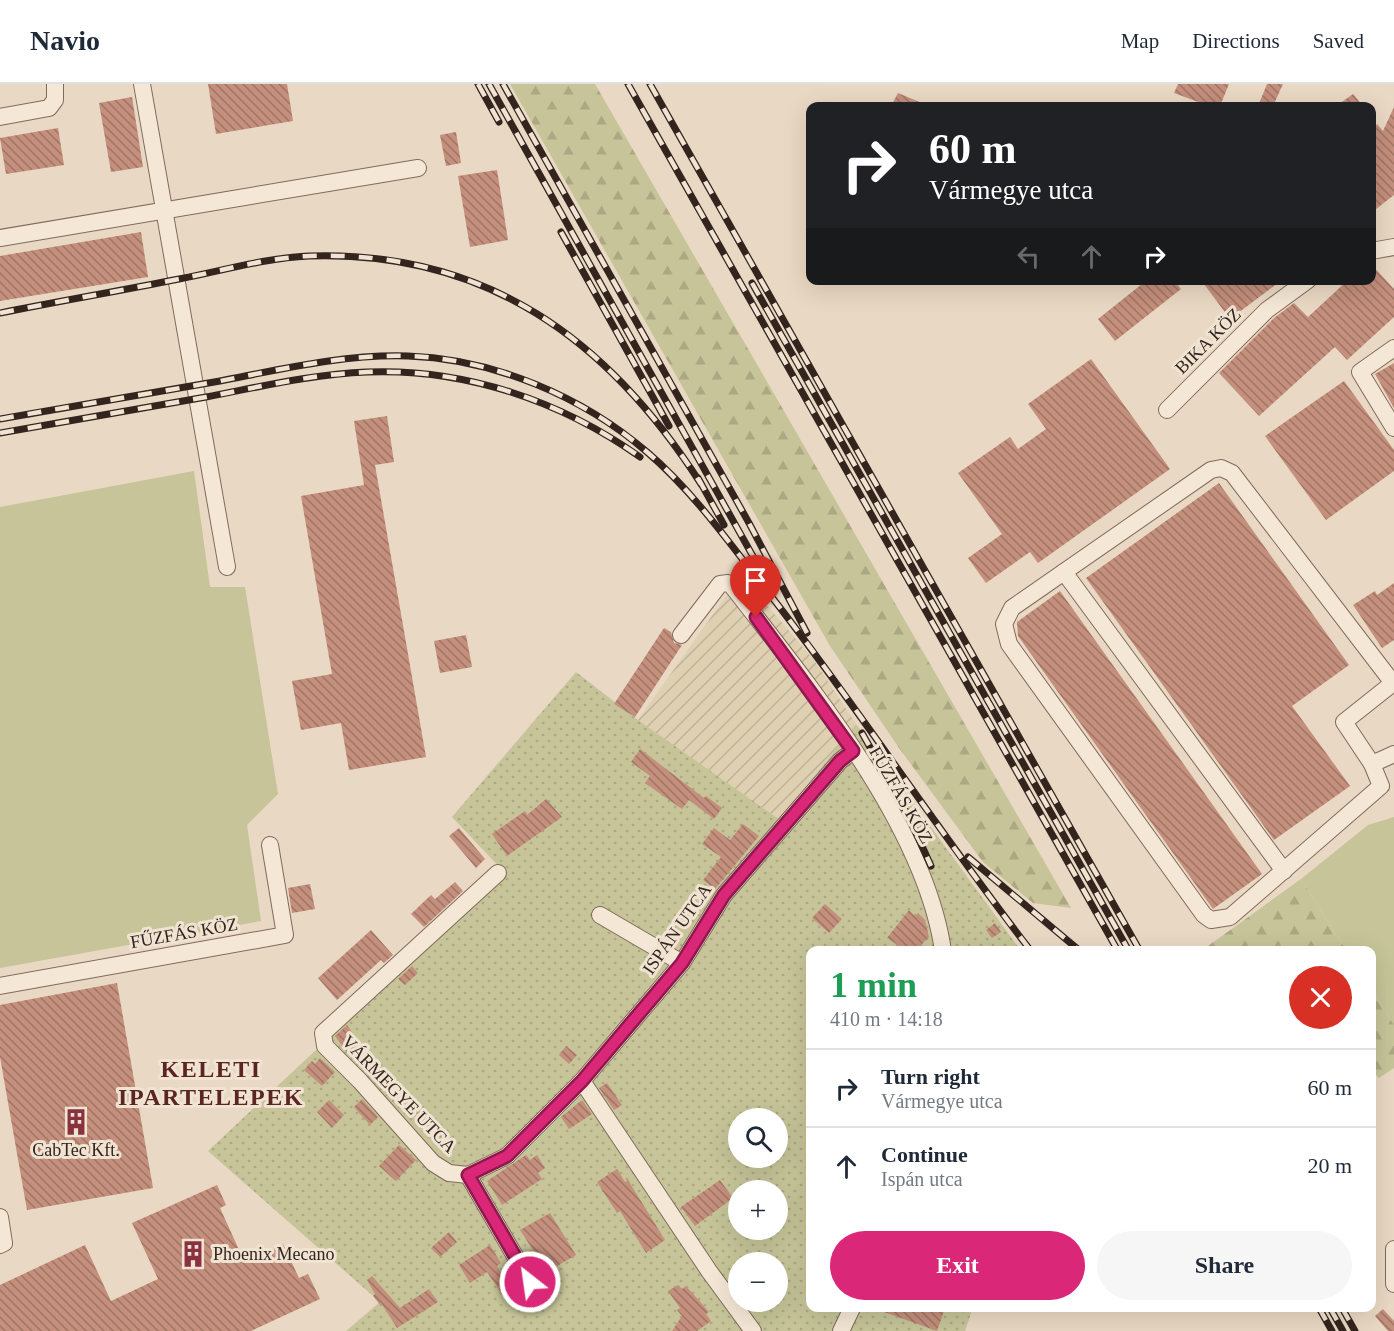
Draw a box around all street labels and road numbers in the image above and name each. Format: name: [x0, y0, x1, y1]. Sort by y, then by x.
street label: BIKA KÖZ: [1171, 304, 1245, 378]
street label: FŰZFÁS KÖZ: [865, 743, 938, 847]
street label: ISPÁN UTCA: [638, 879, 715, 978]
street label: FŰZFÁS KÖZ: [129, 913, 239, 952]
street label: VÁRMEGYE UTCA: [338, 1030, 461, 1157]

